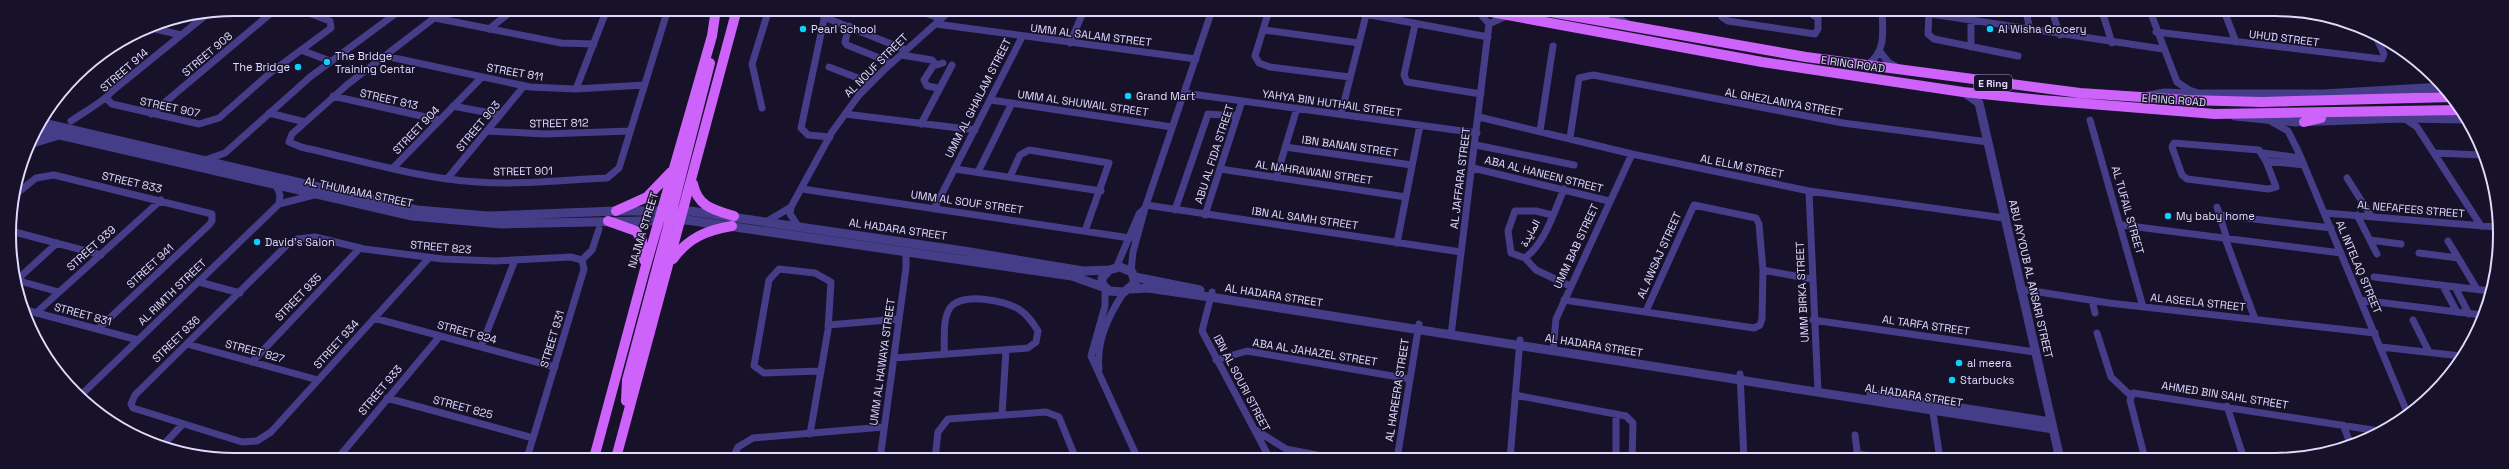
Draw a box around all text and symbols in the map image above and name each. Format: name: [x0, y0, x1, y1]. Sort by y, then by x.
street label: UMM AL SALAM STREET: [1030, 21, 1153, 49]
place label: Pearl School: [811, 22, 876, 36]
place label: Al Wisha Grocery: [1998, 22, 2086, 36]
marker: Pearl School: [798, 24, 808, 34]
marker: Al Wisha Grocery: [1985, 24, 1995, 34]
street label: UHUD STREET: [2248, 27, 2320, 49]
street label: STREET 908: [179, 29, 235, 79]
street label: AL NOUF STREET: [841, 30, 911, 100]
street label: UMM AL GHAILAM STREET: [942, 35, 1015, 160]
street label: STREET 914: [97, 45, 151, 95]
place label: The Bridge Training Centar: [335, 49, 415, 76]
street label: E RING ROAD: [1820, 53, 1886, 75]
marker: The Bridge Training Centar: [322, 57, 332, 67]
place label: The Bridge: [233, 60, 290, 74]
street label: STREET 811: [486, 60, 544, 84]
marker: The Bridge: [293, 62, 303, 72]
road number: E Ring: [1974, 75, 2012, 91]
street label: AL GHEZLANIYA STREET: [1724, 85, 1845, 119]
street label: STREET 813: [359, 86, 420, 113]
street label: YAHYA BIN HUTHAIL STREET: [1261, 86, 1403, 120]
street label: UMM AL SHUWAIL STREET: [1017, 87, 1150, 119]
place label: Grand Mart: [1136, 89, 1195, 103]
marker: Grand Mart: [1123, 91, 1133, 101]
street label: E RING ROAD: [2141, 91, 2207, 109]
street label: STREET 907: [139, 94, 201, 120]
street label: STREET 903: [453, 98, 503, 154]
street label: ABU AL FIDA STREET: [1191, 102, 1237, 206]
street label: STREET 904: [389, 103, 443, 157]
street label: STREET 812: [529, 115, 589, 131]
street label: AL JAFFARA STREET: [1447, 126, 1473, 230]
street label: IBN BANAN STREET: [1301, 132, 1400, 160]
street label: AL ELLM STREET: [1699, 151, 1785, 181]
street label: ABA AL HANEEN STREET: [1483, 152, 1605, 196]
street label: AL NAHRAWANI STREET: [1254, 157, 1374, 187]
street label: STREET 901: [493, 163, 553, 179]
street label: AL TUFAIL STREET: [2109, 164, 2147, 256]
street label: STREET 833: [101, 168, 164, 196]
street label: AL THUMAMA STREET: [304, 174, 415, 210]
street label: UMM AL SOUF STREET: [910, 187, 1025, 217]
street label: NAJMA STREET: [625, 190, 661, 270]
street label: AL NEFAFEES STREET: [2357, 197, 2466, 221]
street label: ABU AYYOUB AL ANSARI STREET: [2006, 198, 2056, 360]
street label: UMM BAB STREET: [1550, 201, 1602, 291]
street label: IBN AL SAMH STREET: [1251, 204, 1360, 232]
street label: AL AWSAJ STREET: [1634, 209, 1685, 300]
place label: My baby home: [2176, 209, 2255, 223]
marker: My baby home: [2163, 211, 2173, 221]
street label: AL HADARA STREET: [848, 215, 948, 243]
street label: المايدة: [1517, 217, 1543, 249]
street label: AL INTELAQ STREET: [2333, 218, 2385, 316]
street label: STREET 939: [64, 222, 119, 274]
place label: David’s Salon: [265, 235, 335, 249]
marker: David’s Salon: [252, 237, 262, 247]
street label: STREET 823: [410, 237, 473, 257]
street label: STREET 941: [124, 241, 176, 291]
street label: UMM BIRKA STREET: [1792, 241, 1812, 343]
street label: AL RIMTH STREET: [135, 255, 210, 328]
street label: STREET 935: [272, 270, 325, 324]
street label: AL HADARA STREET: [1224, 280, 1324, 310]
street label: AL ASEELA STREET: [2150, 290, 2247, 314]
street label: UMM AL HAWAYA STREET: [866, 297, 898, 426]
street label: STREET 831: [53, 300, 113, 328]
street label: STREET 931: [537, 309, 567, 369]
street label: STREET 936: [149, 312, 203, 365]
street label: AL TARFA STREET: [1881, 312, 1971, 338]
street label: STREET 934: [310, 316, 362, 372]
street label: STREET 824: [436, 317, 499, 347]
street label: AL HADARA STREET: [1544, 330, 1644, 360]
street label: IBN AL SOURI STREET: [1210, 332, 1274, 434]
street label: ABA AL JAHAZEL STREET: [1252, 335, 1379, 369]
street label: STREET 827: [224, 336, 286, 366]
street label: AL HAREERA STREET: [1382, 337, 1412, 443]
place label: al meera: [1967, 356, 2012, 370]
marker: al meera: [1954, 358, 1964, 368]
street label: STREET 933: [355, 362, 405, 418]
place label: Starbucks: [1960, 373, 2014, 387]
marker: Starbucks: [1947, 375, 1957, 385]
street label: AHMED BIN SAHL STREET: [2161, 378, 2290, 412]
street label: AL HADARA STREET: [1864, 380, 1964, 410]
street label: STREET 825: [432, 392, 495, 422]

